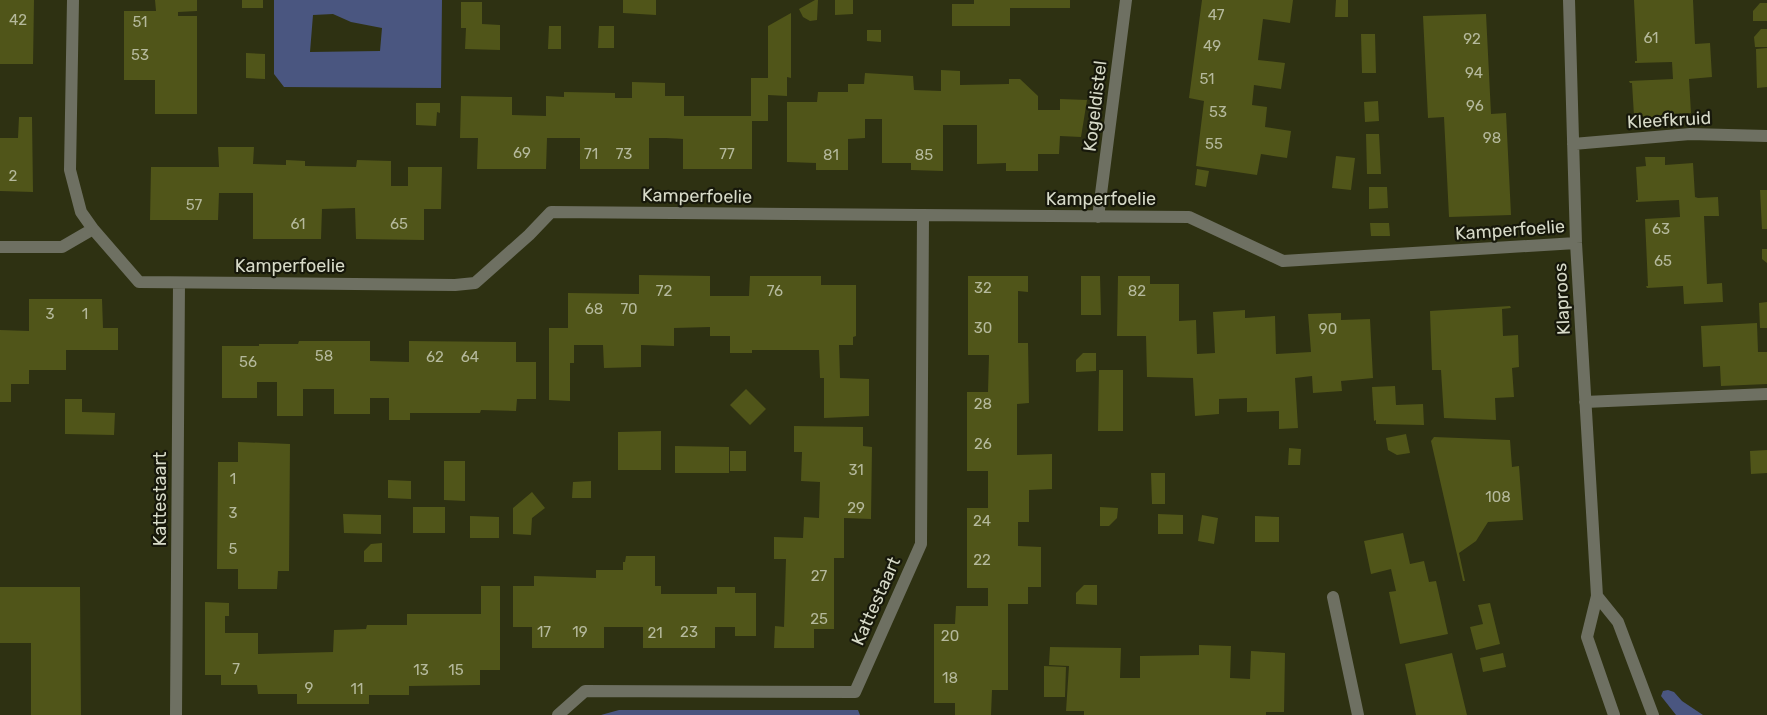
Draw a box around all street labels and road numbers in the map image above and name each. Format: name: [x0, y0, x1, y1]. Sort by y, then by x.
street label: Kogeldistel: [1079, 59, 1111, 153]
street label: Kleefkruid: [1626, 107, 1712, 133]
street label: Kamperfoelie: [642, 184, 752, 208]
street label: Kamperfoelie: [1046, 188, 1156, 210]
street label: Kamperfoelie: [1454, 215, 1566, 245]
street label: Kamperfoelie: [235, 255, 345, 277]
street label: Klaproos: [1549, 262, 1575, 336]
street label: Kattestaart: [149, 452, 171, 546]
street label: Kattestaart: [847, 553, 905, 649]

